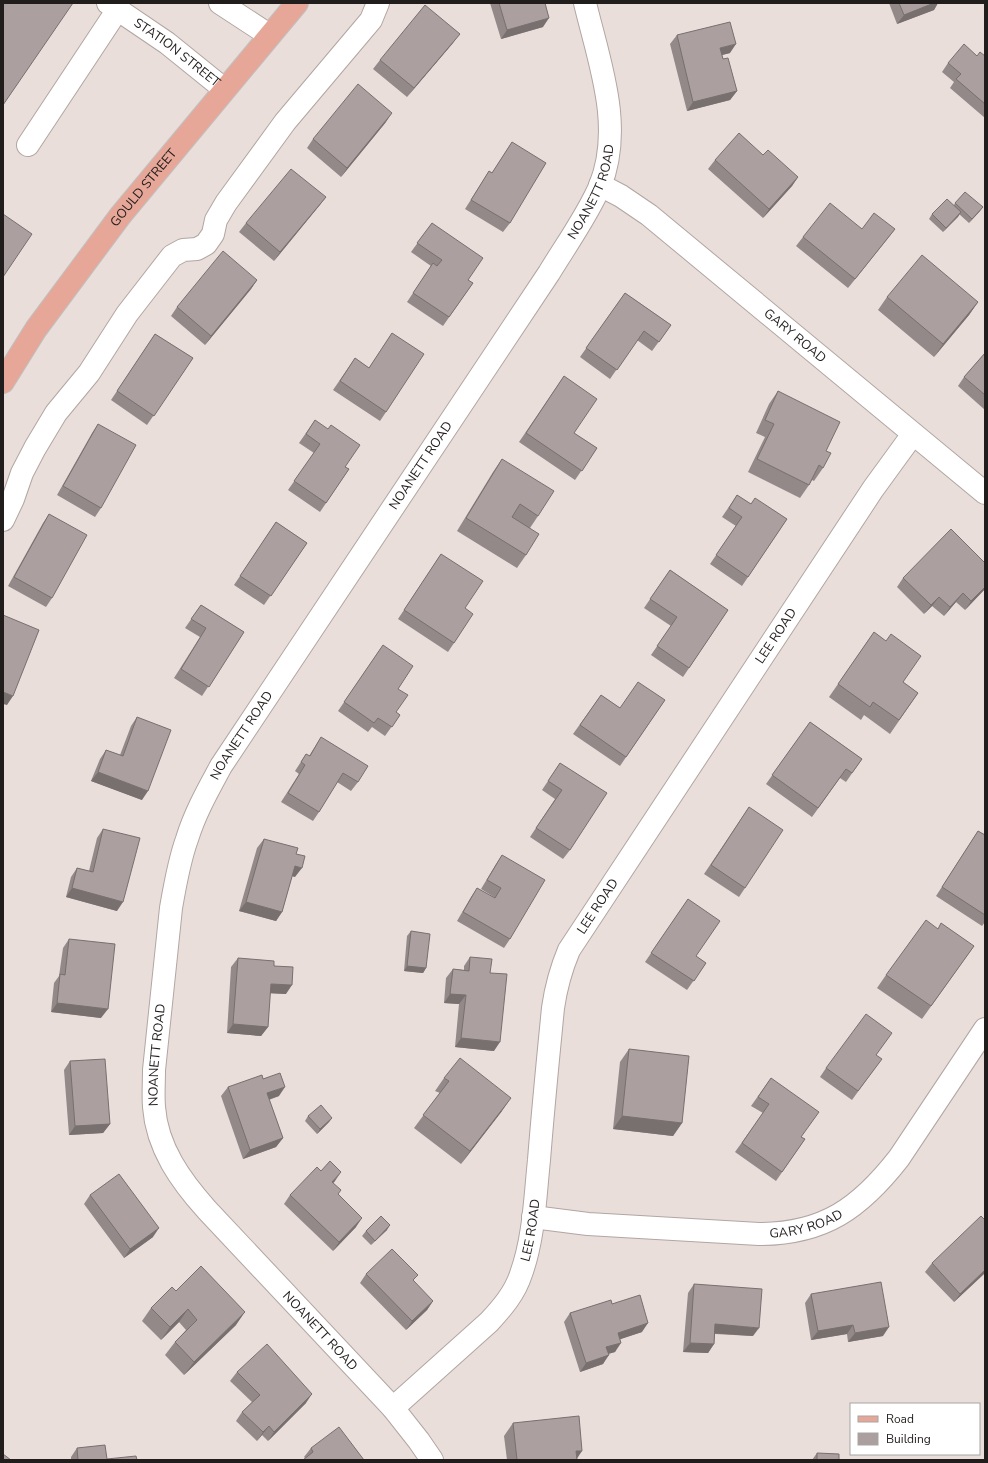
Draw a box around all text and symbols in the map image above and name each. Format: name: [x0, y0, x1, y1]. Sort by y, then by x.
street label: STATION STREET: [130, 14, 224, 92]
street label: NOANETT ROAD: [563, 143, 619, 243]
street label: GOULD STREET: [106, 145, 181, 230]
street label: GARY ROAD: [760, 305, 830, 367]
street label: NOANETT ROAD: [385, 418, 457, 513]
street label: LEE ROAD: [751, 605, 801, 667]
street label: NOANETT ROAD: [206, 688, 277, 783]
street label: LEE ROAD: [573, 875, 623, 938]
street label: NOANETT ROAD: [144, 1003, 170, 1106]
street label: LEE ROAD: [516, 1198, 544, 1264]
street label: GARY ROAD: [769, 1205, 846, 1243]
street label: NOANETT ROAD: [278, 1287, 362, 1375]
legend: [850, 1403, 980, 1455]
text: Road: [886, 1411, 914, 1427]
text: Building: [886, 1431, 931, 1447]

